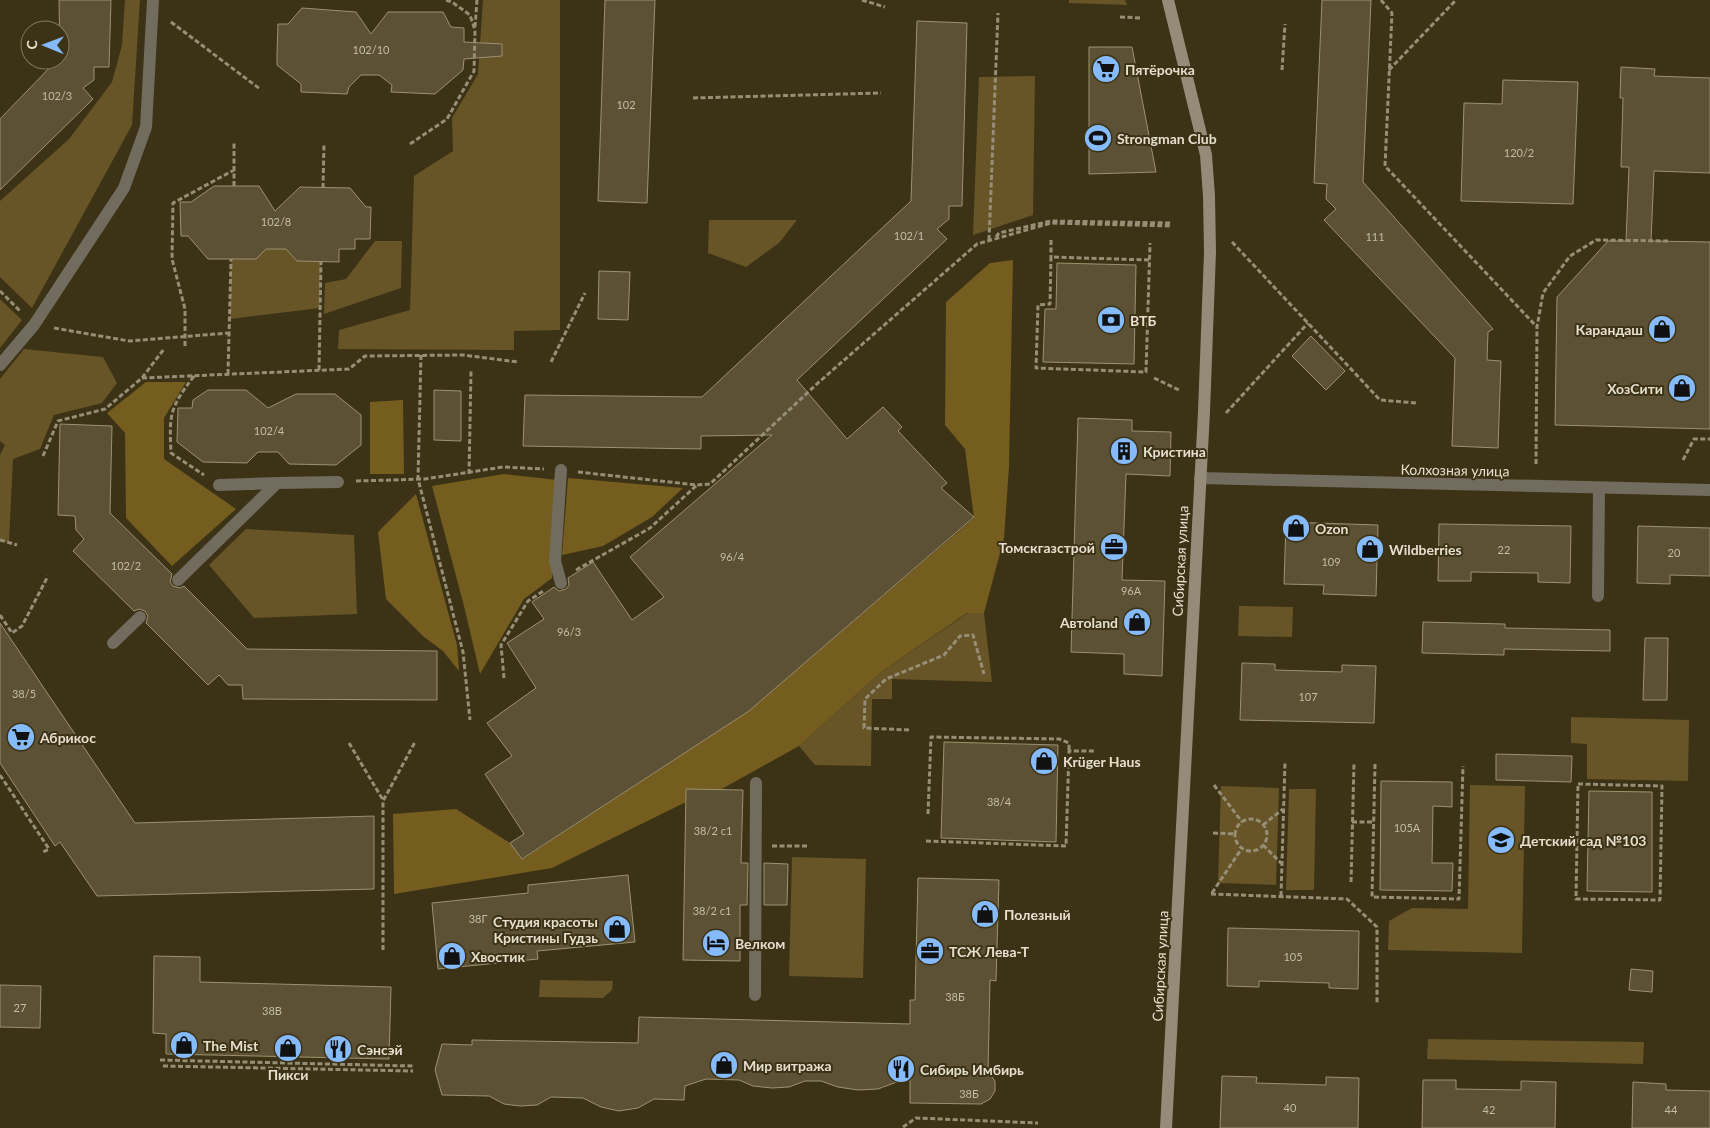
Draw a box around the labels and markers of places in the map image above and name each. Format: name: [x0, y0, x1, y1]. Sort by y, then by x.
supermarket icon: Пятёрочка: [1091, 54, 1121, 84]
place label: Пятёрочка: [1125, 61, 1195, 78]
sports icon: Strongman Club: [1083, 123, 1113, 153]
place label: Strongman Club: [1117, 130, 1217, 147]
bank icon: ВТБ: [1096, 305, 1126, 335]
place label: ВТБ: [1130, 312, 1157, 329]
shop icon: Карандаш: [1647, 314, 1677, 344]
place label: Карандаш: [1576, 321, 1643, 338]
shop icon: ХозСити: [1667, 373, 1697, 403]
place label: ХозСити: [1607, 380, 1663, 397]
building icon: Кристина: [1109, 436, 1139, 466]
place label: Кристина: [1143, 443, 1206, 460]
shop icon: Ozon: [1281, 513, 1311, 543]
place label: Ozon: [1315, 520, 1349, 537]
office icon: Томскгазстрой: [1099, 532, 1129, 562]
shop icon: Wildberries: [1355, 534, 1385, 564]
place label: Томскгазстрой: [999, 539, 1095, 556]
place label: Wildberries: [1389, 541, 1462, 558]
shop icon: Автоland: [1122, 607, 1152, 637]
place label: Автоland: [1059, 614, 1118, 631]
supermarket icon: Абрикос: [6, 722, 36, 752]
place label: Абрикос: [39, 729, 96, 746]
shop icon: Krüger Haus: [1029, 746, 1059, 776]
place label: Krüger Haus: [1063, 753, 1141, 770]
school or university icon: Детский сад №103: [1486, 825, 1516, 855]
place label: Детский сад №103: [1520, 832, 1646, 849]
shop icon: Полезный: [970, 899, 1000, 929]
place label: Полезный: [1004, 906, 1071, 923]
place label: Студия красоты Кристины Гудзь: [493, 913, 598, 946]
shop icon: Студия красоты Кристины Гудзь: [602, 914, 632, 944]
hotel icon: Велком: [701, 928, 731, 958]
place label: Велком: [735, 935, 785, 952]
office icon: ТСЖ Лева-Т: [915, 936, 945, 966]
shop icon: Хвостик: [437, 941, 467, 971]
place label: ТСЖ Лева-Т: [949, 943, 1030, 960]
place label: Хвостик: [471, 948, 525, 965]
shop icon: The Mist: [169, 1030, 199, 1060]
shop icon: Пикси: [273, 1033, 303, 1063]
restaurant icon: Сэнсэй: [323, 1034, 353, 1064]
place label: The Mist: [203, 1037, 259, 1054]
place label: Сэнсэй: [357, 1041, 403, 1058]
shop icon: Мир витража: [709, 1050, 739, 1080]
restaurant icon: Сибирь Имбирь: [886, 1054, 916, 1084]
place label: Мир витража: [743, 1057, 832, 1074]
place label: Сибирь Имбирь: [920, 1061, 1024, 1078]
place label: Пикси: [268, 1066, 308, 1083]

